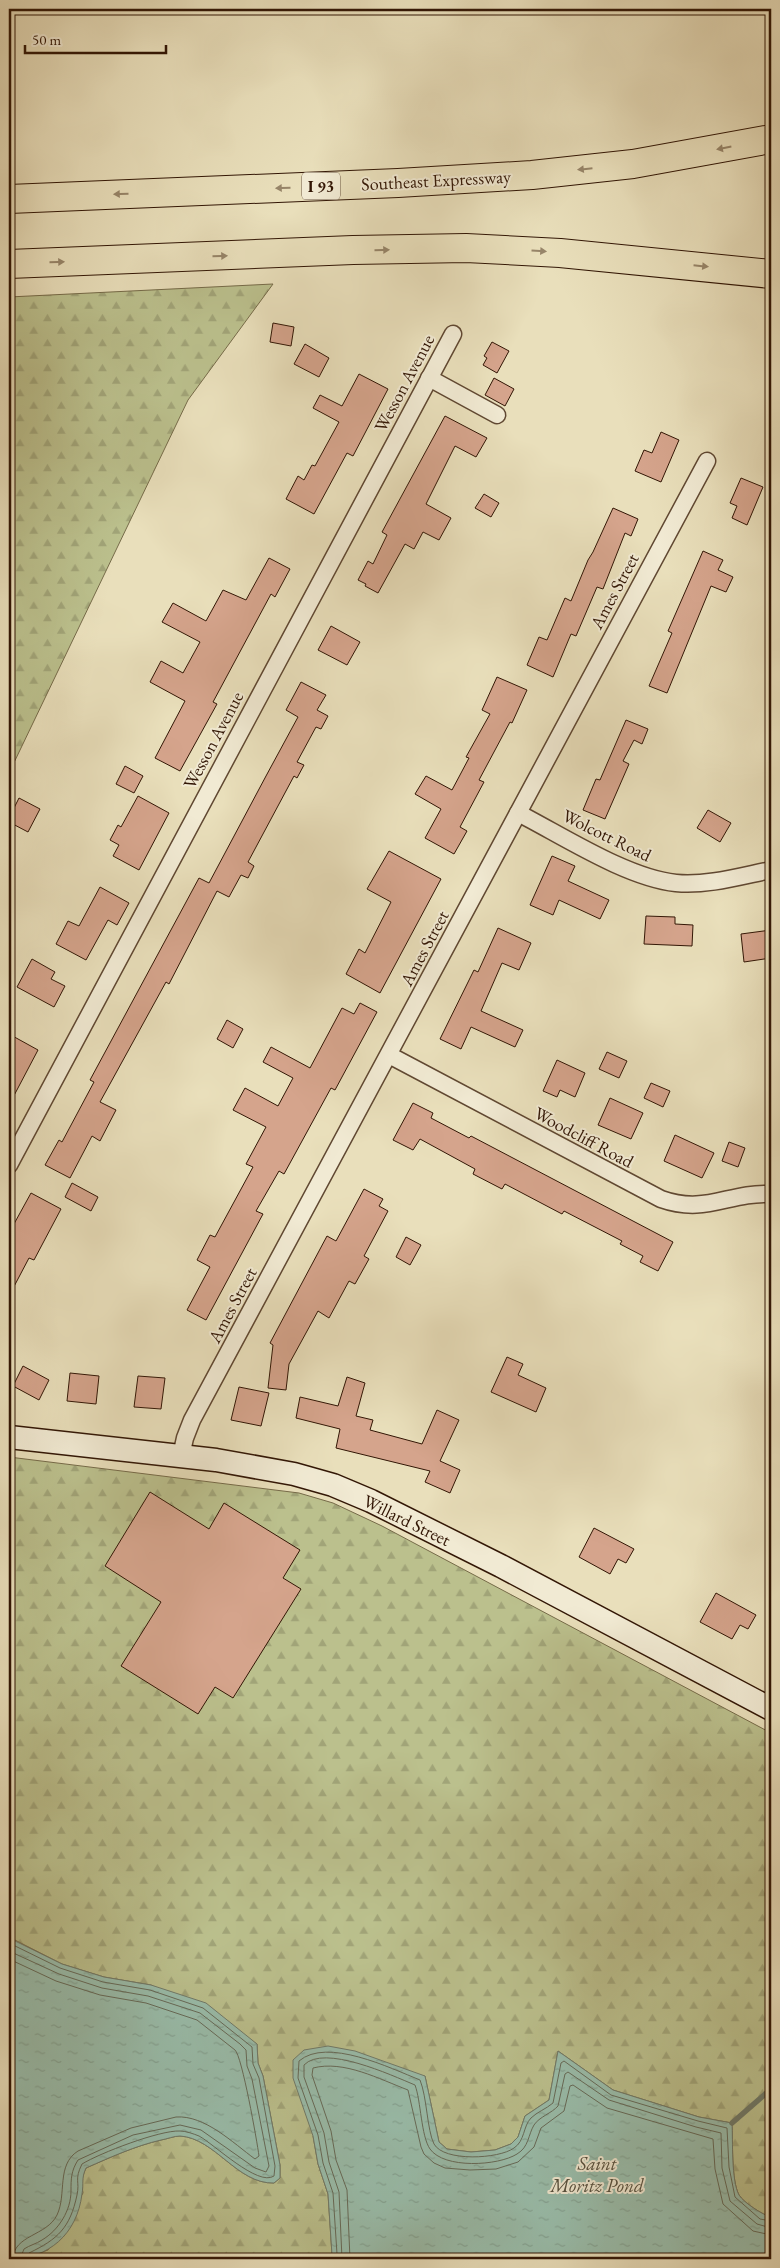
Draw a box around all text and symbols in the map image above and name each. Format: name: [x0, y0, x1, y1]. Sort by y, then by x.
scale bar: [25, 22, 166, 54]
text: 50 m: [32, 30, 61, 49]
one-way arrow: [715, 145, 731, 153]
street label: Southeast Expressway: [361, 165, 512, 195]
one-way arrow: [577, 166, 593, 174]
road number: I 93: [302, 172, 340, 200]
one-way arrow: [275, 184, 291, 192]
one-way arrow: [112, 191, 128, 199]
one-way arrow: [374, 245, 390, 253]
one-way arrow: [532, 248, 548, 256]
one-way arrow: [212, 251, 228, 259]
one-way arrow: [50, 258, 66, 266]
one-way arrow: [693, 262, 709, 270]
street label: Wesson Avenue: [369, 330, 439, 436]
street label: Ames Street: [584, 549, 644, 634]
street label: Wesson Avenue: [178, 687, 248, 793]
street label: Wolcott Road: [559, 804, 656, 867]
street label: Ames Street: [394, 906, 454, 991]
street label: Woodcliff Road: [530, 1101, 638, 1173]
street label: Ames Street: [202, 1263, 262, 1348]
street label: Willard Street: [359, 1489, 455, 1551]
water label: Saint Moritz Pond: [549, 2151, 644, 2198]

